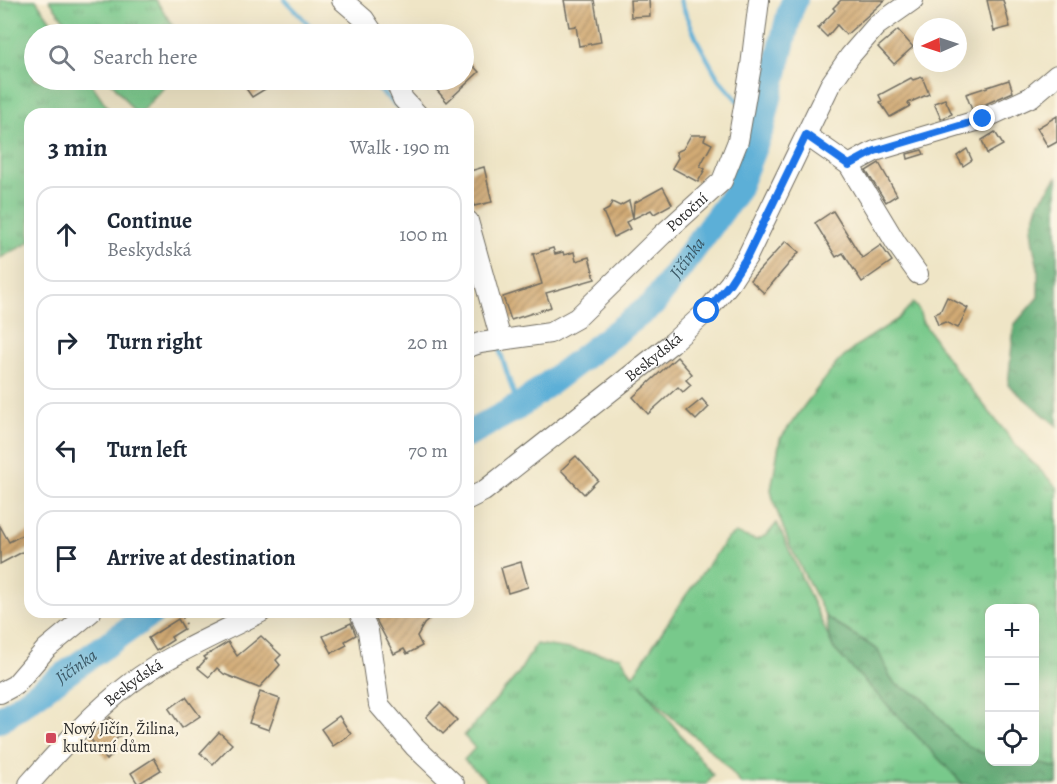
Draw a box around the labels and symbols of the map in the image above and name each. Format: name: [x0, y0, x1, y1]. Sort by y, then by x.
north arrow: [913, 18, 967, 72]
route end: [969, 105, 995, 131]
street label: Potoční: [662, 188, 713, 237]
water label: Jičínka: [663, 232, 710, 284]
route start: [693, 297, 719, 323]
street label: Beskydská: [620, 327, 688, 387]
water label: Jičínka: [49, 643, 102, 690]
street label: Beskydská: [99, 653, 167, 712]
place label: Nový Jičín, Žilina, kulturní dům: [63, 718, 179, 758]
marker: Nový Jičín, Žilina, kulturní dům: [44, 731, 58, 745]

